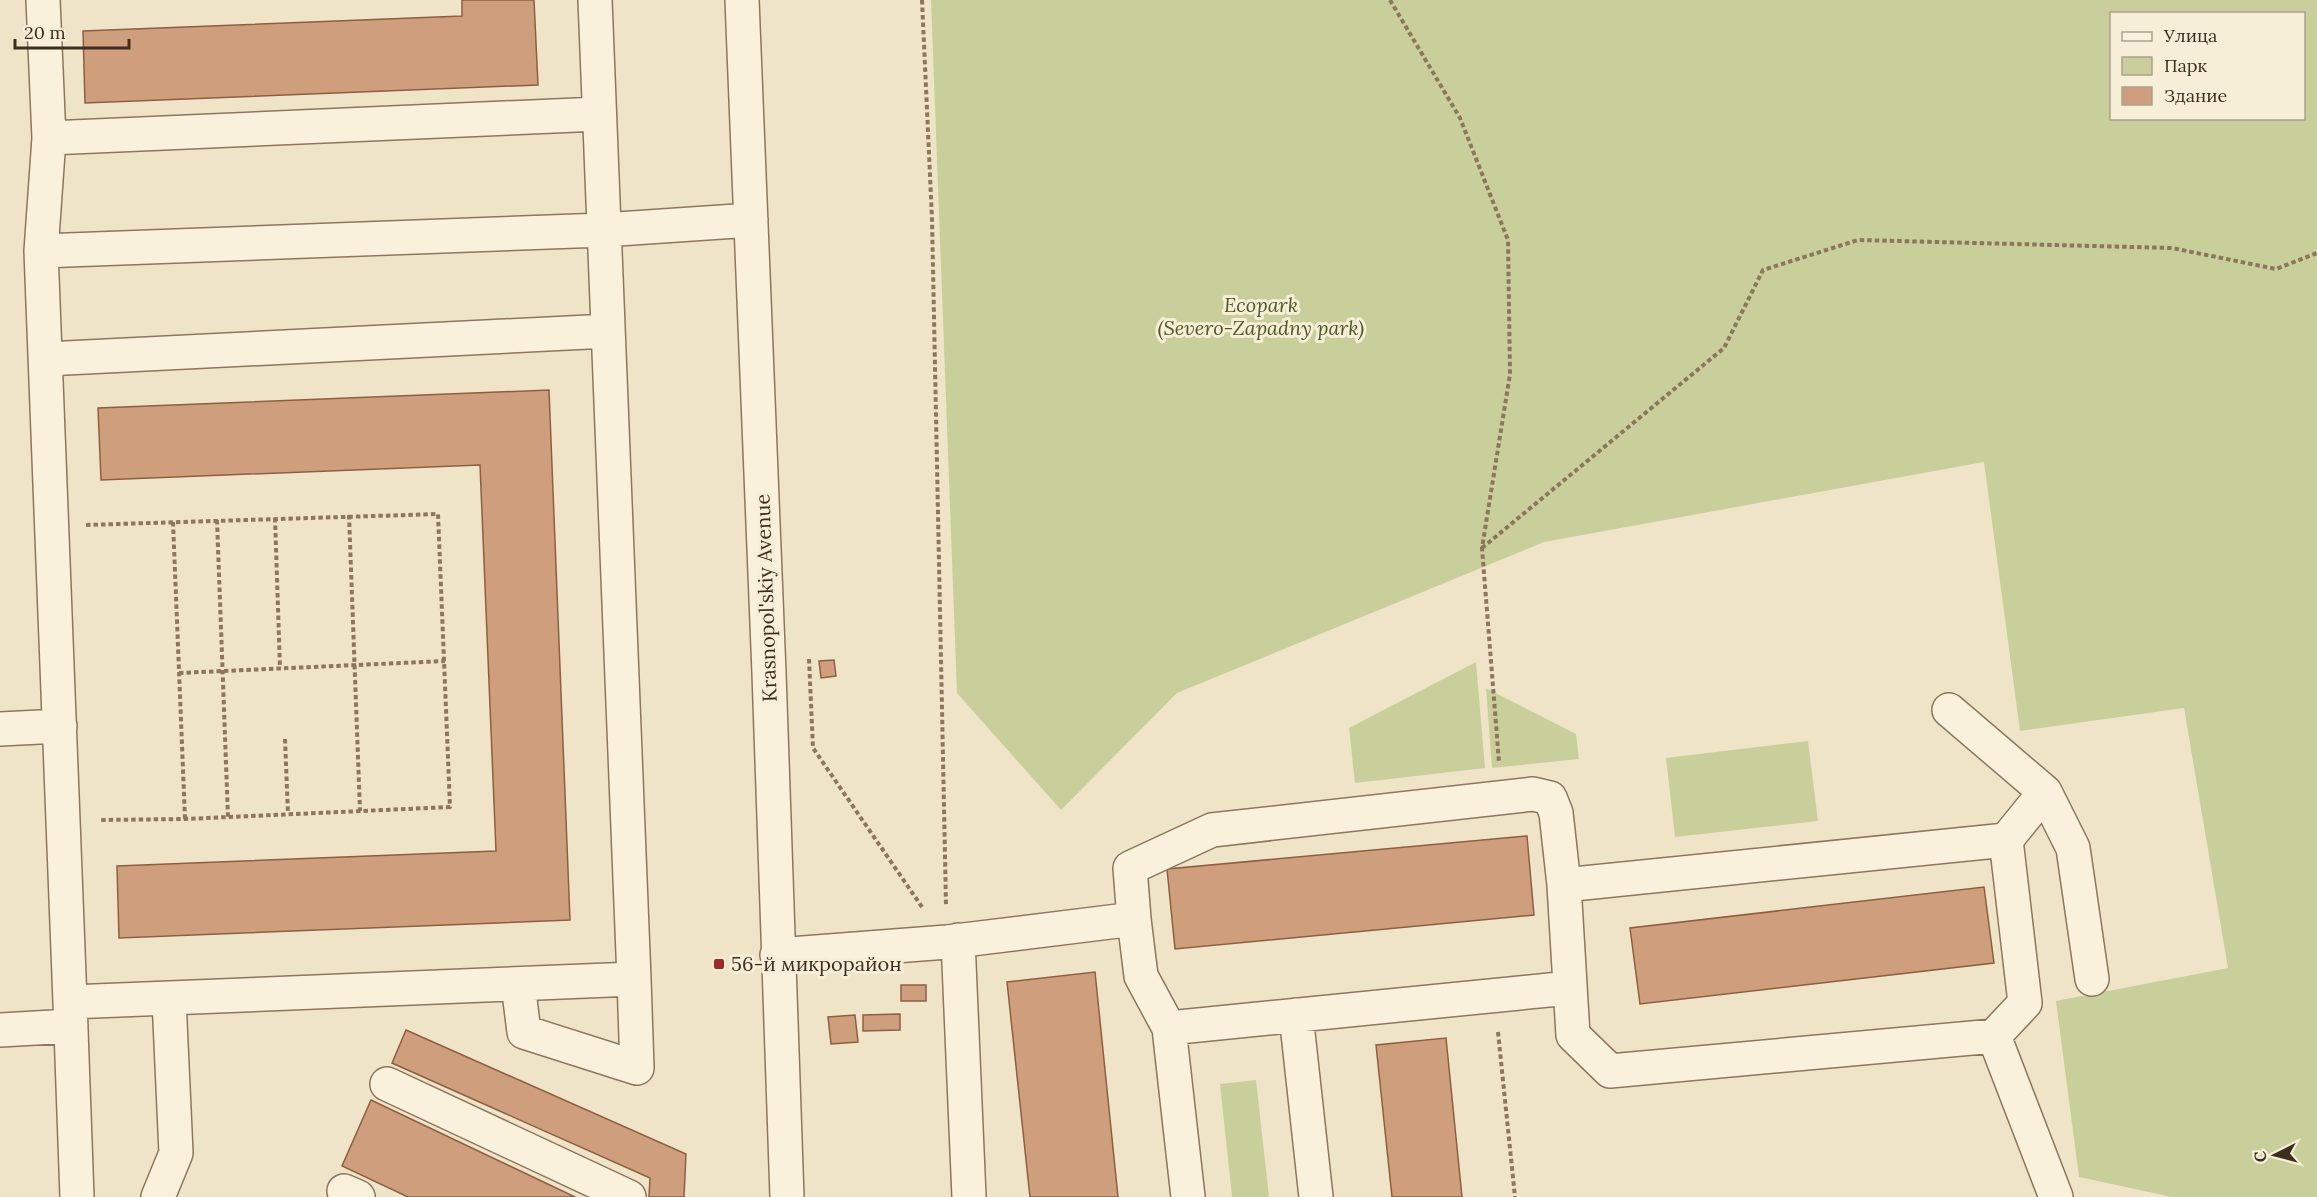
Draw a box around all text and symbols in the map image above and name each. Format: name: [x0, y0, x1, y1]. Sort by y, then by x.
scale bar: [15, 12, 129, 50]
legend: [2110, 12, 2305, 120]
text: 20 m: [24, 21, 66, 44]
text: Улица: [2163, 24, 2217, 47]
text: Парк: [2164, 54, 2208, 77]
text: Здание: [2164, 84, 2227, 107]
park label: Ecopark (Severo-Zapadny park): [1158, 292, 1364, 341]
street label: Krasnopol'skiy Avenue: [749, 493, 782, 702]
place label: 56-й микрорайон: [731, 951, 902, 976]
marker: 56-й микрорайон: [712, 957, 726, 971]
north arrow: [2245, 1125, 2305, 1185]
text: С: [2250, 1150, 2271, 1163]

